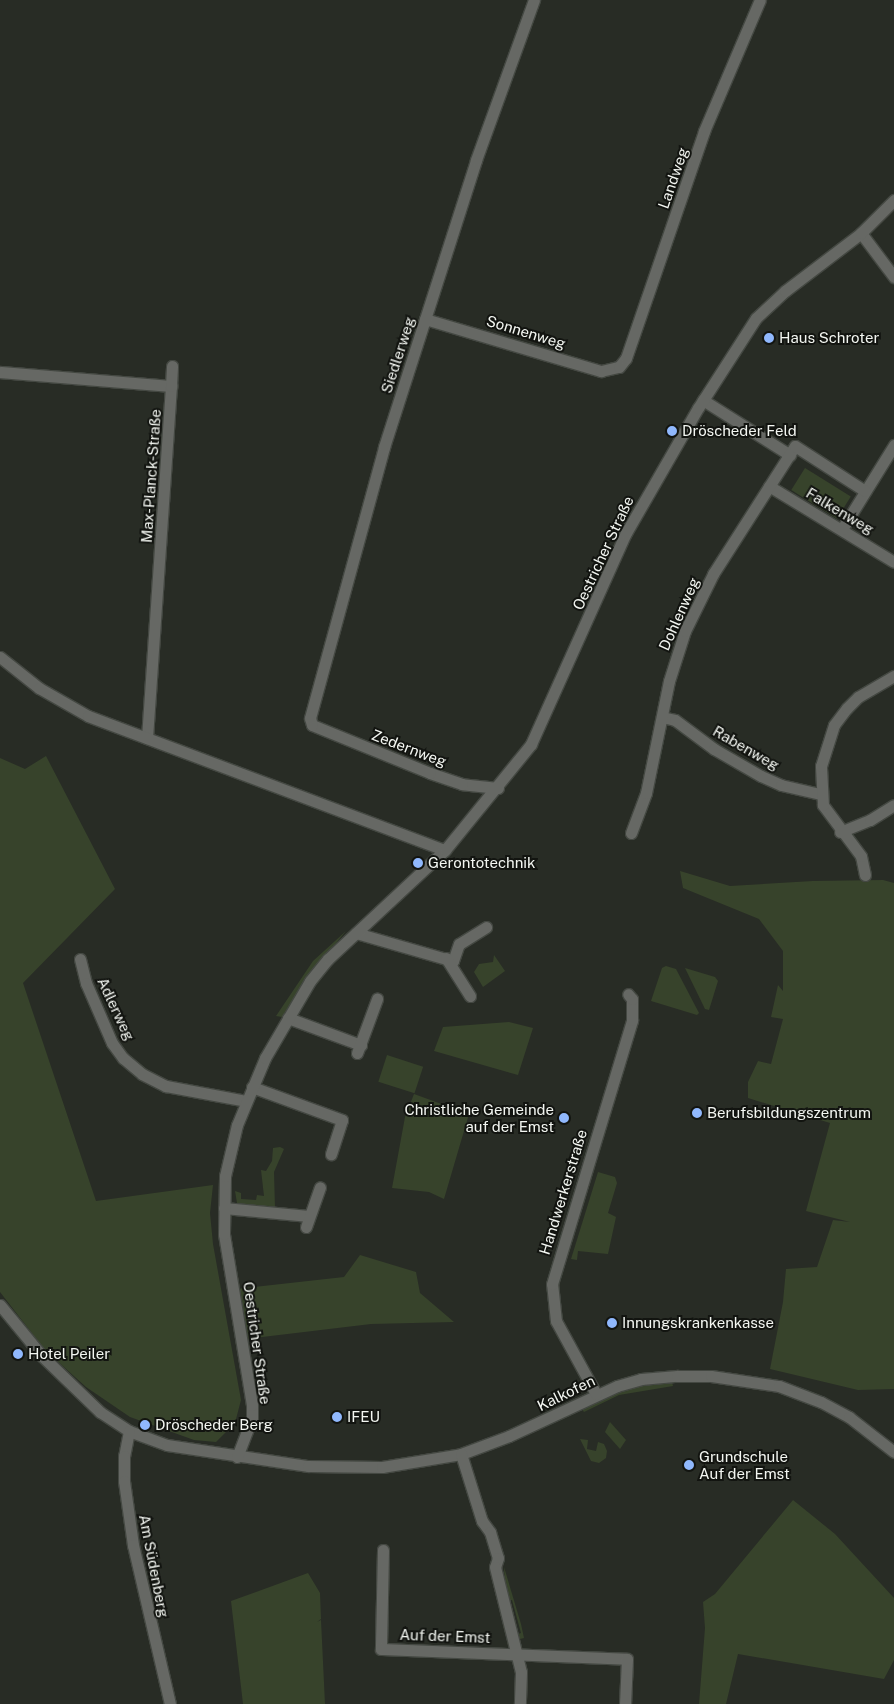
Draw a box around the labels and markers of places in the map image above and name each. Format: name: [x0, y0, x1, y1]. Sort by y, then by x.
place label: Haus Schroter: [779, 329, 879, 347]
marker: Haus Schroter: [763, 332, 775, 344]
place label: Dröscheder Feld: [682, 422, 797, 440]
marker: Dröscheder Feld: [666, 425, 678, 437]
place label: Gerontotechnik: [428, 854, 536, 872]
marker: Gerontotechnik: [412, 857, 424, 869]
place label: Christliche Gemeinde auf der Emst: [404, 1100, 554, 1135]
place label: Berufsbildungszentrum: [707, 1104, 871, 1122]
marker: Berufsbildungszentrum: [691, 1107, 703, 1119]
marker: Christliche Gemeinde auf der Emst: [558, 1112, 570, 1124]
place label: Innungskrankenkasse: [622, 1314, 774, 1332]
marker: Innungskrankenkasse: [606, 1317, 618, 1329]
place label: Hotel Peiler: [28, 1345, 110, 1363]
marker: Hotel Peiler: [12, 1348, 24, 1360]
place label: IFEU: [347, 1408, 380, 1426]
marker: IFEU: [331, 1411, 343, 1423]
place label: Dröscheder Berg: [155, 1416, 273, 1434]
marker: Dröscheder Berg: [139, 1419, 151, 1431]
place label: Grundschule Auf der Emst: [699, 1447, 790, 1482]
marker: Grundschule Auf der Emst: [683, 1459, 695, 1471]

